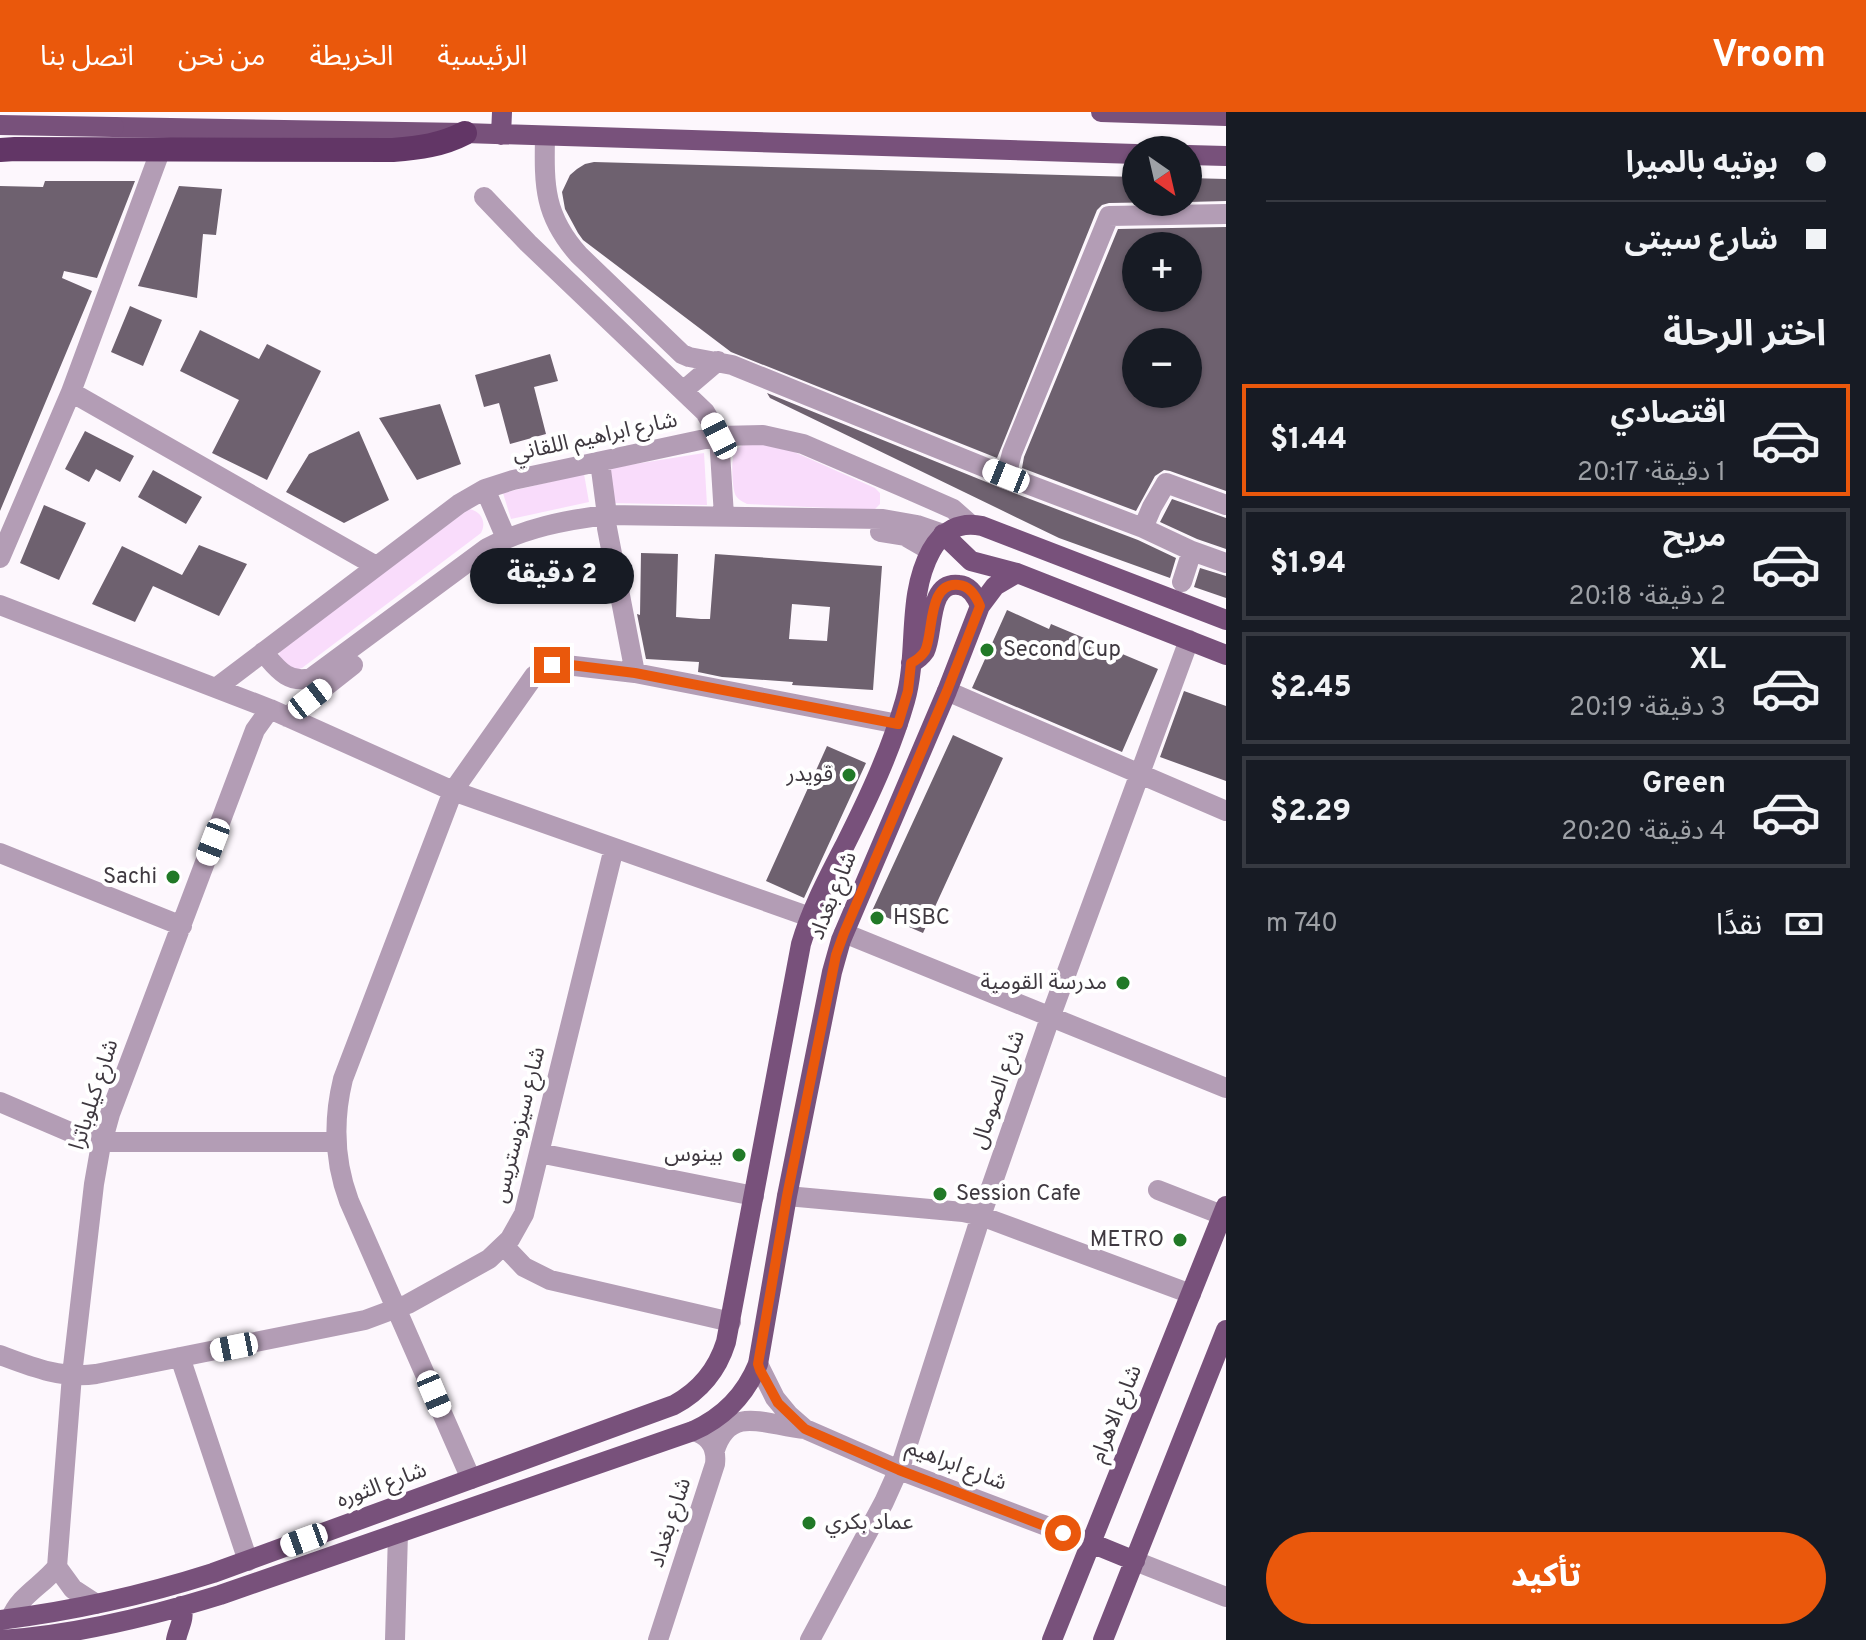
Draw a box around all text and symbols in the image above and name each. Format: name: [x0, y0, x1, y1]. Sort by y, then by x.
text: Vroom: [1712, 32, 1826, 81]
text: اتصل بنا: [40, 40, 134, 76]
text: من نحن: [178, 40, 265, 76]
text: الخريطة: [309, 40, 393, 76]
text: الرئيسية: [437, 40, 527, 76]
north arrow: [1122, 136, 1202, 216]
map controls: [1122, 136, 1202, 408]
text: بوتيه بالميرا: [1626, 146, 1778, 183]
text: شارع سيتى: [1625, 223, 1778, 260]
button: +: [1122, 232, 1202, 312]
text: اختر الرحلة: [1663, 313, 1826, 359]
button: −: [1122, 328, 1202, 408]
text: اقتصادي: [1611, 396, 1726, 433]
icon: car: [1750, 404, 1822, 476]
street label: شارع ابراهيم اللقاني: [510, 407, 680, 470]
car: [697, 409, 741, 463]
text: $1.44: [1270, 422, 1347, 459]
car: [979, 456, 1033, 496]
text: 1 دقيقة · 20:17: [1577, 457, 1726, 490]
text: مريح: [1663, 520, 1726, 557]
icon: car: [1750, 528, 1822, 600]
text: $1.94: [1270, 546, 1346, 583]
callout: 2 دقيقة: [470, 549, 634, 605]
text: 2 دقيقة: [507, 559, 597, 592]
text: 2 دقيقة · 20:18: [1568, 581, 1726, 614]
place label: Second Cup: [1003, 637, 1121, 664]
marker: Second Cup: [978, 641, 996, 659]
text: XL: [1689, 642, 1726, 679]
route end: [534, 647, 570, 683]
icon: car: [1750, 652, 1822, 724]
text: $2.45: [1270, 670, 1352, 707]
car: [284, 675, 336, 723]
text: 3 دقيقة · 20:19: [1569, 692, 1726, 725]
place label: قويدر: [785, 762, 833, 789]
marker: قويدر: [840, 766, 858, 784]
text: Green: [1642, 766, 1726, 803]
icon: car: [1750, 776, 1822, 848]
text: $2.29: [1270, 794, 1351, 831]
car: [193, 815, 233, 869]
text: 4 دقيقة · 20:20: [1561, 816, 1726, 849]
street label: شارع بغداد: [804, 848, 865, 944]
place label: Sachi: [103, 864, 157, 891]
marker: Sachi: [164, 868, 182, 886]
icon: cash: [1782, 902, 1826, 946]
place label: HSBC: [893, 905, 950, 932]
text: 740 m: [1266, 908, 1338, 941]
text: نقدًا: [1716, 908, 1762, 945]
marker: HSBC: [868, 909, 886, 927]
place label: مدرسة القومية: [981, 970, 1107, 997]
marker: مدرسة القومية: [1114, 974, 1132, 992]
street label: شارع الصومال: [966, 1027, 1033, 1153]
street label: شارع كيلوباترا: [64, 1036, 126, 1154]
street label: شارع سيزوستريس: [488, 1044, 553, 1206]
place label: بينوس: [664, 1142, 723, 1169]
marker: بينوس: [730, 1146, 748, 1164]
place label: Session Cafe: [956, 1181, 1081, 1208]
marker: Session Cafe: [931, 1185, 949, 1203]
place label: METRO: [1090, 1227, 1164, 1254]
marker: METRO: [1171, 1231, 1189, 1249]
car: [208, 1331, 260, 1363]
street label: شارع الاهرام: [1085, 1361, 1150, 1467]
car: [414, 1367, 454, 1421]
street label: شارع ابراهيم: [901, 1434, 1010, 1498]
street label: شارع الثوره: [333, 1457, 431, 1516]
street label: شارع بغداد: [644, 1475, 699, 1572]
place label: عماد بكري: [825, 1510, 913, 1538]
marker: عماد بكري: [800, 1514, 818, 1532]
route start: [1045, 1515, 1081, 1551]
car: [277, 1521, 331, 1559]
button: تأكيد: [1266, 1532, 1826, 1624]

